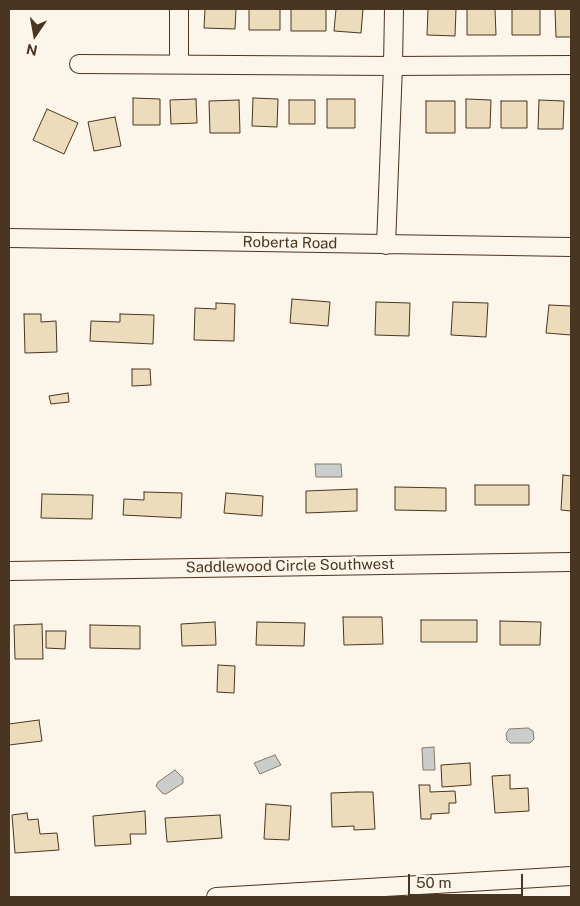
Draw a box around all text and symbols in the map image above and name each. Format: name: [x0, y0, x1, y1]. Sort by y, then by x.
north arrow: [10, 10, 60, 60]
text: N: [25, 41, 39, 59]
street label: Roberta Road: [242, 233, 338, 253]
street label: Saddlewood Circle Southwest: [185, 555, 395, 577]
scale bar: [410, 864, 525, 896]
text: 50 m: [416, 874, 451, 891]

